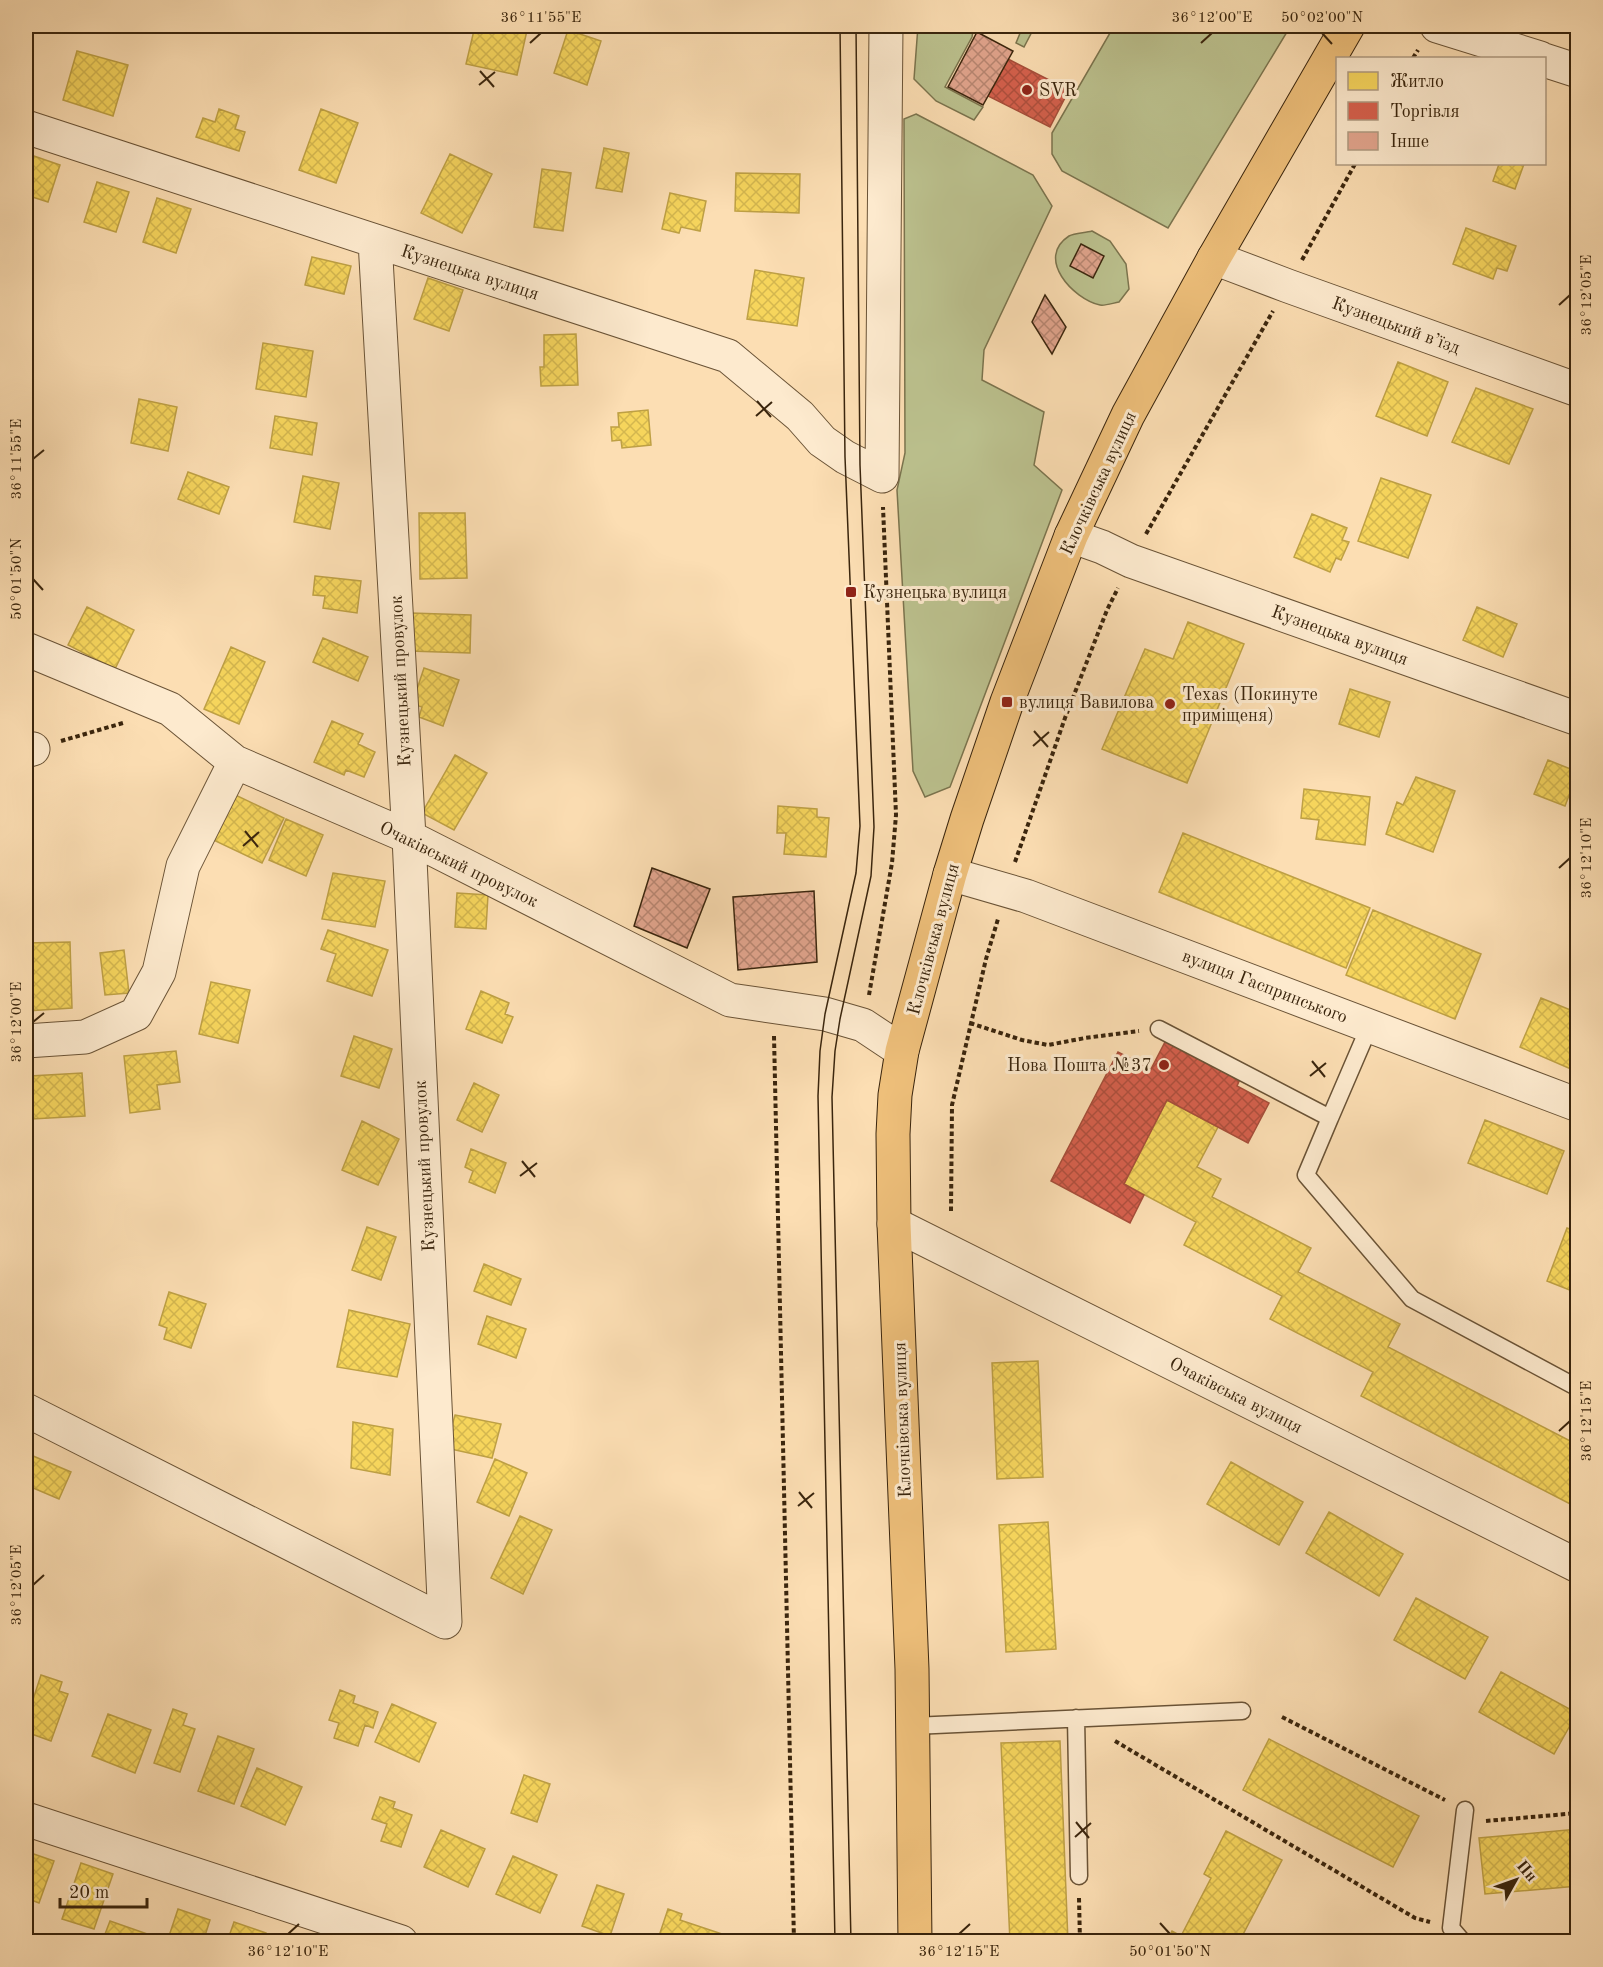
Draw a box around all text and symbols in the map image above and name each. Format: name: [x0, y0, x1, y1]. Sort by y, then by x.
text: 36°11'55"E: [501, 11, 581, 26]
text: 36°12'00"E: [1172, 11, 1252, 26]
text: 50°02'00"N: [1281, 11, 1363, 26]
legend: [1336, 57, 1546, 165]
text: Житло: [1390, 73, 1444, 91]
place label: SVR: [1039, 82, 1077, 100]
marker: SVR: [1020, 83, 1034, 97]
text: Торгівля: [1390, 103, 1460, 121]
text: Інше: [1390, 133, 1429, 151]
street label: Кузнецька вулиця: [398, 242, 541, 304]
text: 36°12'05"E: [1580, 255, 1595, 335]
street label: Кузнецький в’їзд: [1329, 294, 1462, 358]
street label: Клочківська вулиця: [1058, 409, 1140, 558]
text: 36°11'55"E: [10, 419, 25, 499]
text: 50°01'50"N: [10, 538, 25, 620]
place label: Кузнецька вулиця: [863, 584, 1007, 602]
marker: Кузнецька вулиця: [844, 585, 858, 599]
street label: Кузнецький провулок: [388, 595, 414, 767]
street label: Кузнецька вулиця: [1269, 603, 1410, 669]
place label: Texas (Покинуте приміщеня): [1182, 685, 1318, 725]
place label: вулиця Вавилова: [1019, 694, 1154, 712]
marker: вулиця Вавилова: [1000, 695, 1014, 709]
marker: Texas (Покинуте приміщеня): [1163, 697, 1177, 711]
text: 36°12'10"E: [1580, 818, 1595, 898]
street label: Очаківський провулок: [376, 819, 541, 911]
street label: Клочківська вулиця: [905, 862, 963, 1017]
street label: вулиця Гаспринського: [1180, 947, 1350, 1027]
text: 36°12'00"E: [10, 982, 25, 1062]
place label: Нова Пошта №37: [1007, 1057, 1152, 1075]
marker: Нова Пошта №37: [1157, 1058, 1171, 1072]
street label: Кузнецький провулок: [412, 1080, 438, 1252]
street label: Клочківська вулиця: [891, 1342, 915, 1498]
street label: Очаківська вулиця: [1166, 1355, 1305, 1437]
text: 36°12'15"E: [1580, 1381, 1595, 1461]
text: 36°12'05"E: [10, 1545, 25, 1625]
north arrow: [1486, 1850, 1546, 1910]
text: Пн: [1513, 1858, 1539, 1885]
scale bar: [60, 1871, 147, 1909]
text: 20 m: [69, 1884, 109, 1902]
text: 36°12'10"E: [248, 1945, 328, 1960]
text: 36°12'15"E: [919, 1945, 999, 1960]
text: 50°01'50"N: [1129, 1945, 1211, 1960]

